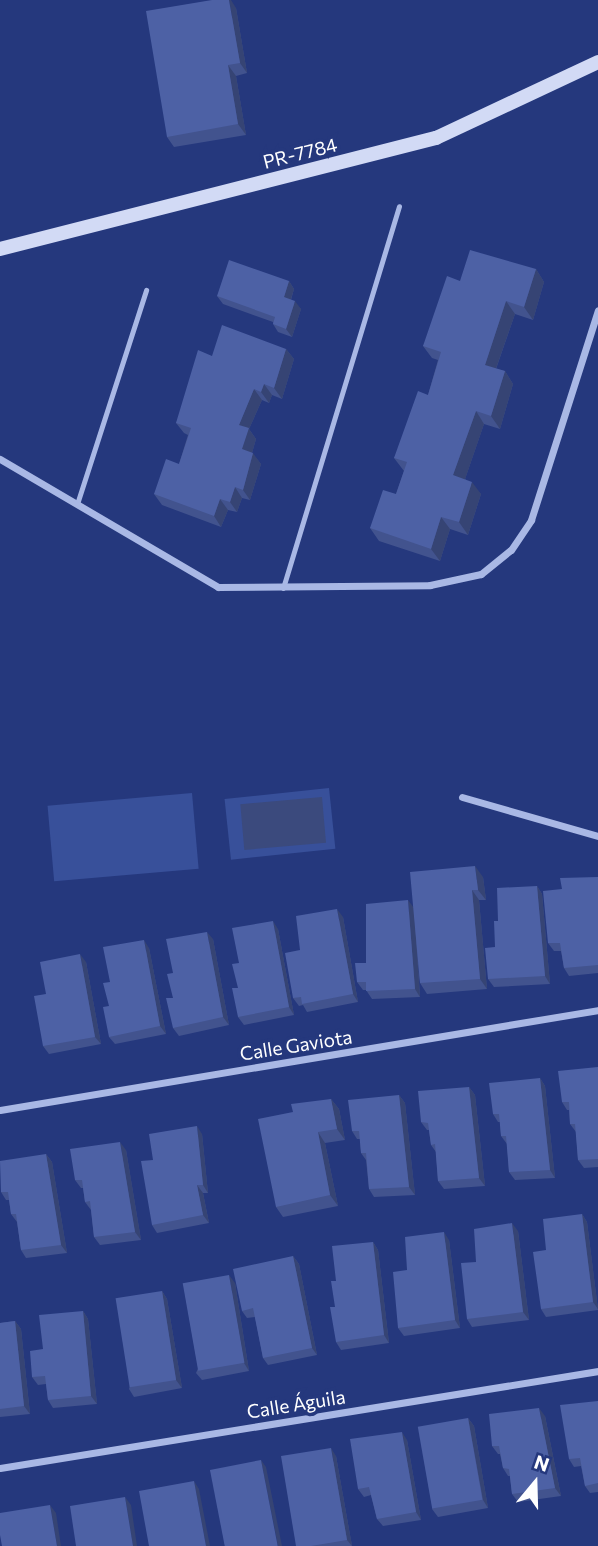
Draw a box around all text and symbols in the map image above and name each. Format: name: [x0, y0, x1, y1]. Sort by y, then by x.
street label: PR-7784: [261, 133, 339, 173]
street label: Calle Gaviota: [238, 1025, 354, 1065]
street label: Calle Águila: [245, 1385, 347, 1423]
north arrow: [500, 1448, 570, 1518]
text: N: [532, 1449, 552, 1476]

